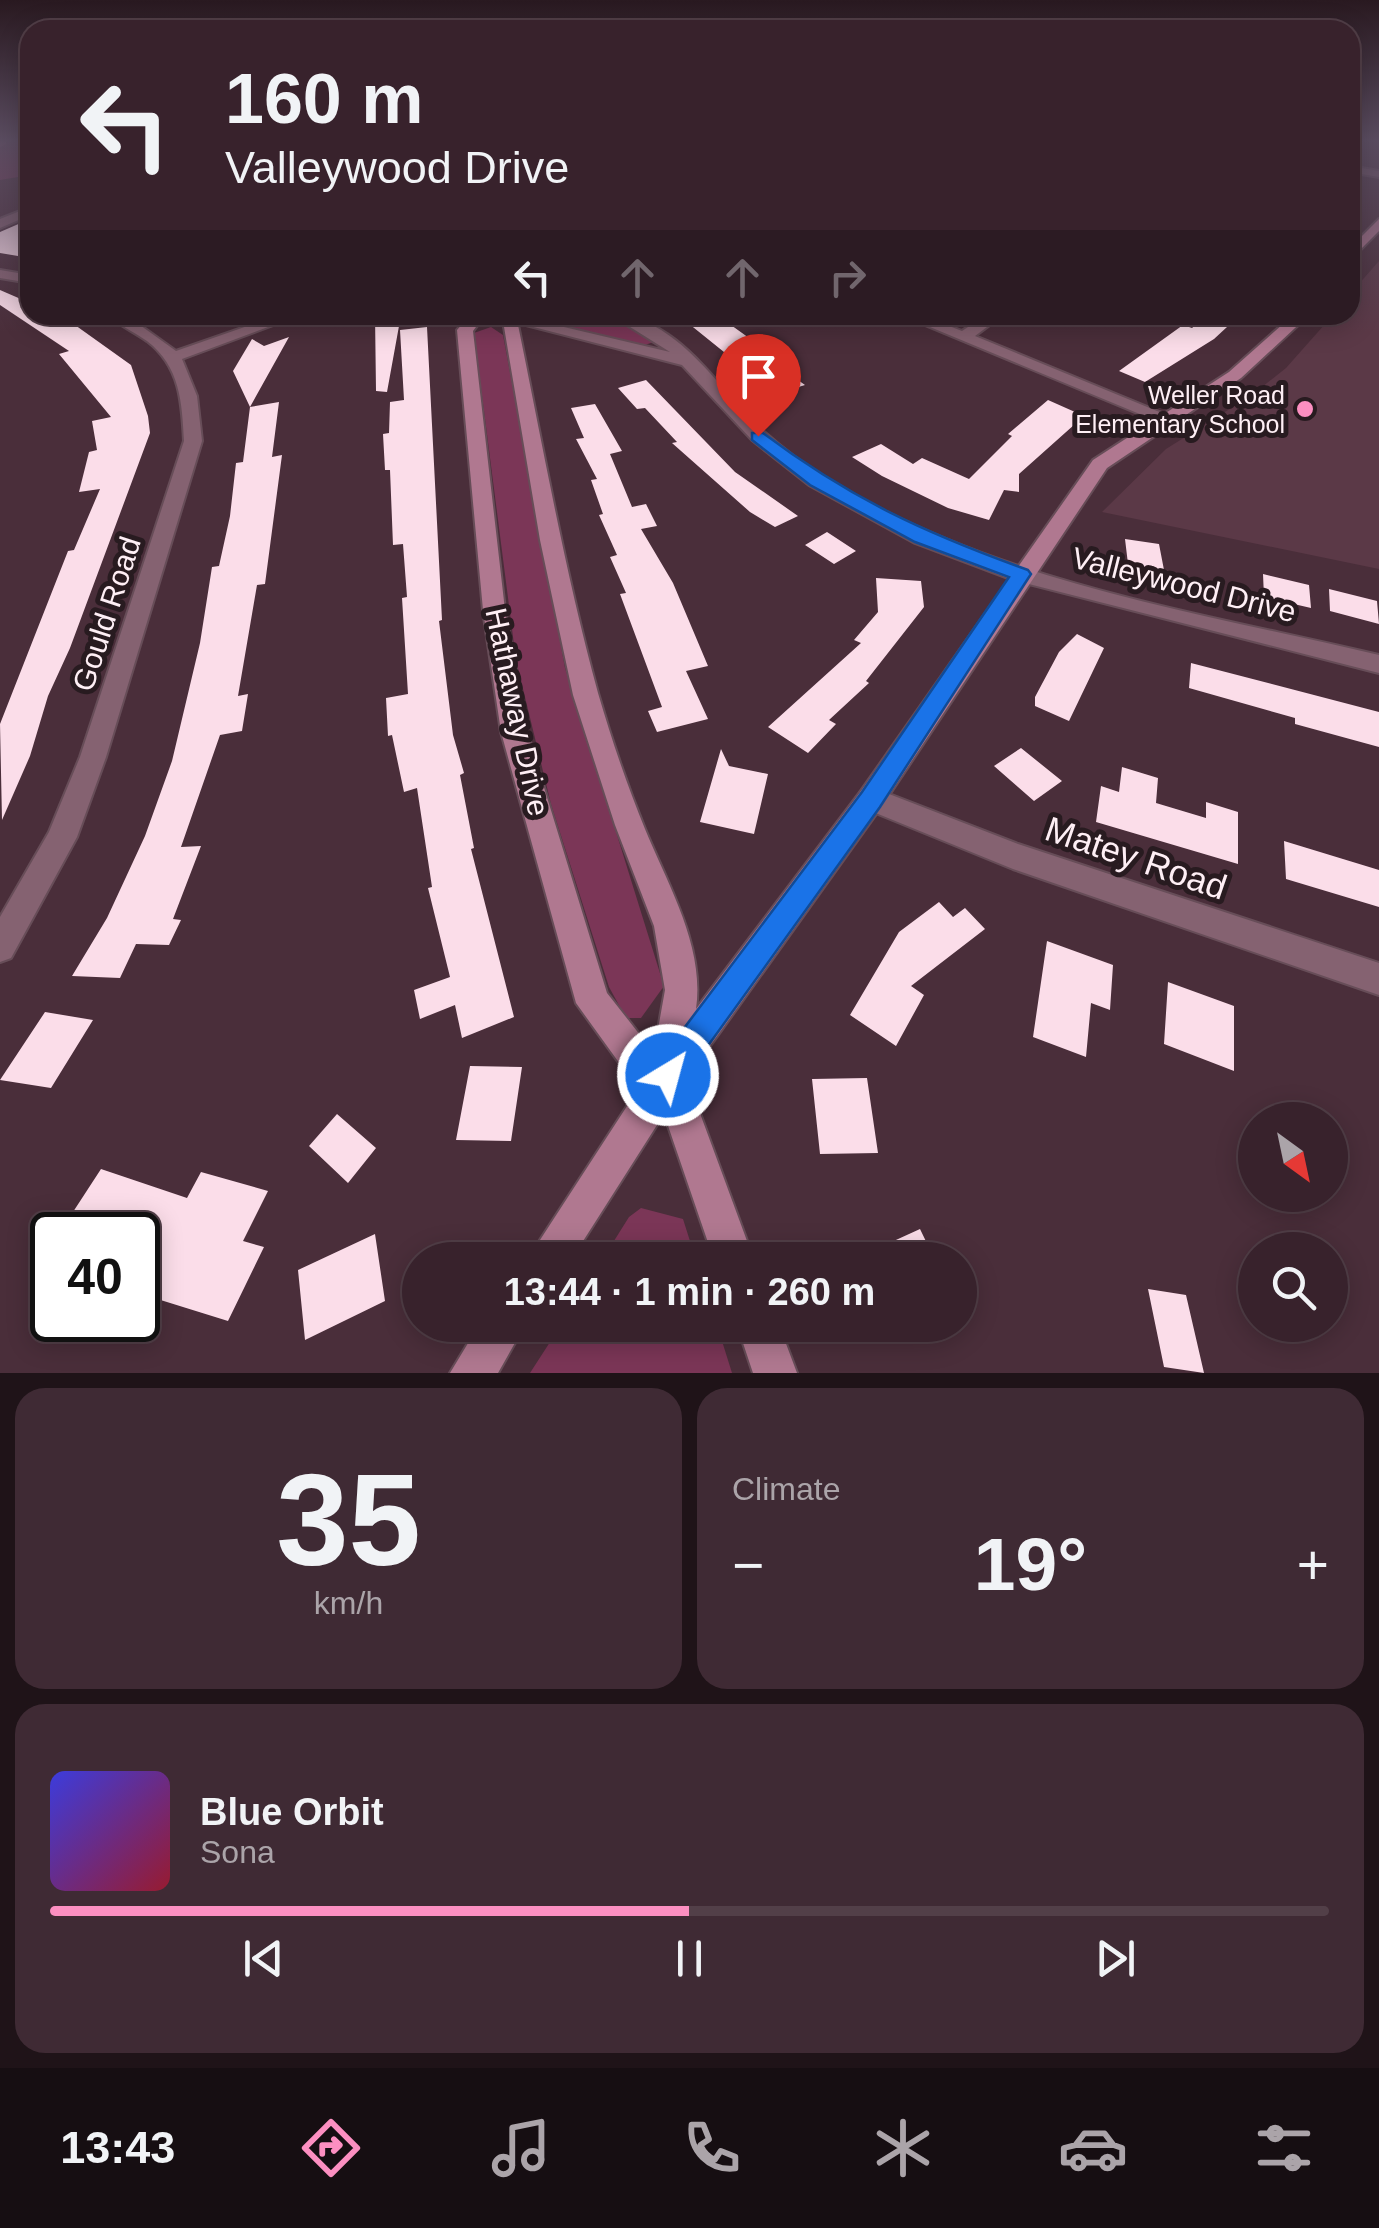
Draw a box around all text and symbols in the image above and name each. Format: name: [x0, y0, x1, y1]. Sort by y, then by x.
icon: left: [60, 60, 190, 190]
text: 160 m: [225, 60, 423, 138]
text: Valleywood Drive: [225, 142, 569, 193]
icon: left: [505, 250, 560, 305]
icon: ahead: [610, 250, 665, 305]
icon: ahead: [715, 250, 770, 305]
icon: right: [820, 250, 875, 305]
pin: [716, 334, 801, 437]
icon: arrive: [731, 349, 786, 404]
place label: Weller Road Elementary School: [1075, 381, 1285, 438]
marker: Weller Road Elementary School: [1294, 398, 1316, 420]
street label: Gould Road: [66, 533, 147, 695]
street label: Valleywood Drive: [1069, 541, 1299, 628]
street label: Hathaway Drive: [479, 605, 556, 819]
street label: Matey Road: [1041, 808, 1232, 907]
position arrow: [616, 1023, 720, 1127]
north arrow: [1238, 1102, 1348, 1212]
map controls: [1238, 1102, 1348, 1342]
speed limit sign: 40: [30, 1212, 160, 1342]
button: search: [1238, 1232, 1348, 1342]
text: 13:44 · 1 min · 260 m: [504, 1271, 875, 1313]
text: 35: [276, 1447, 421, 1593]
text: Climate: [732, 1471, 840, 1507]
text: 19°: [974, 1522, 1087, 1606]
text: −: [732, 1534, 764, 1596]
text: +: [1297, 1534, 1329, 1596]
text: km/h: [314, 1585, 383, 1621]
text: Blue Orbit: [200, 1791, 384, 1833]
text: Sona: [200, 1834, 275, 1870]
icon: previous: [236, 1931, 291, 1986]
icon: pause: [662, 1931, 717, 1986]
icon: next: [1088, 1931, 1143, 1986]
icon: directions: [296, 2113, 366, 2183]
icon: music: [486, 2113, 556, 2183]
icon: phone: [677, 2113, 747, 2183]
icon: climate: [868, 2113, 938, 2183]
icon: car: [1058, 2113, 1128, 2183]
icon: filters: [1249, 2113, 1319, 2183]
text: 13:43: [60, 2122, 175, 2173]

